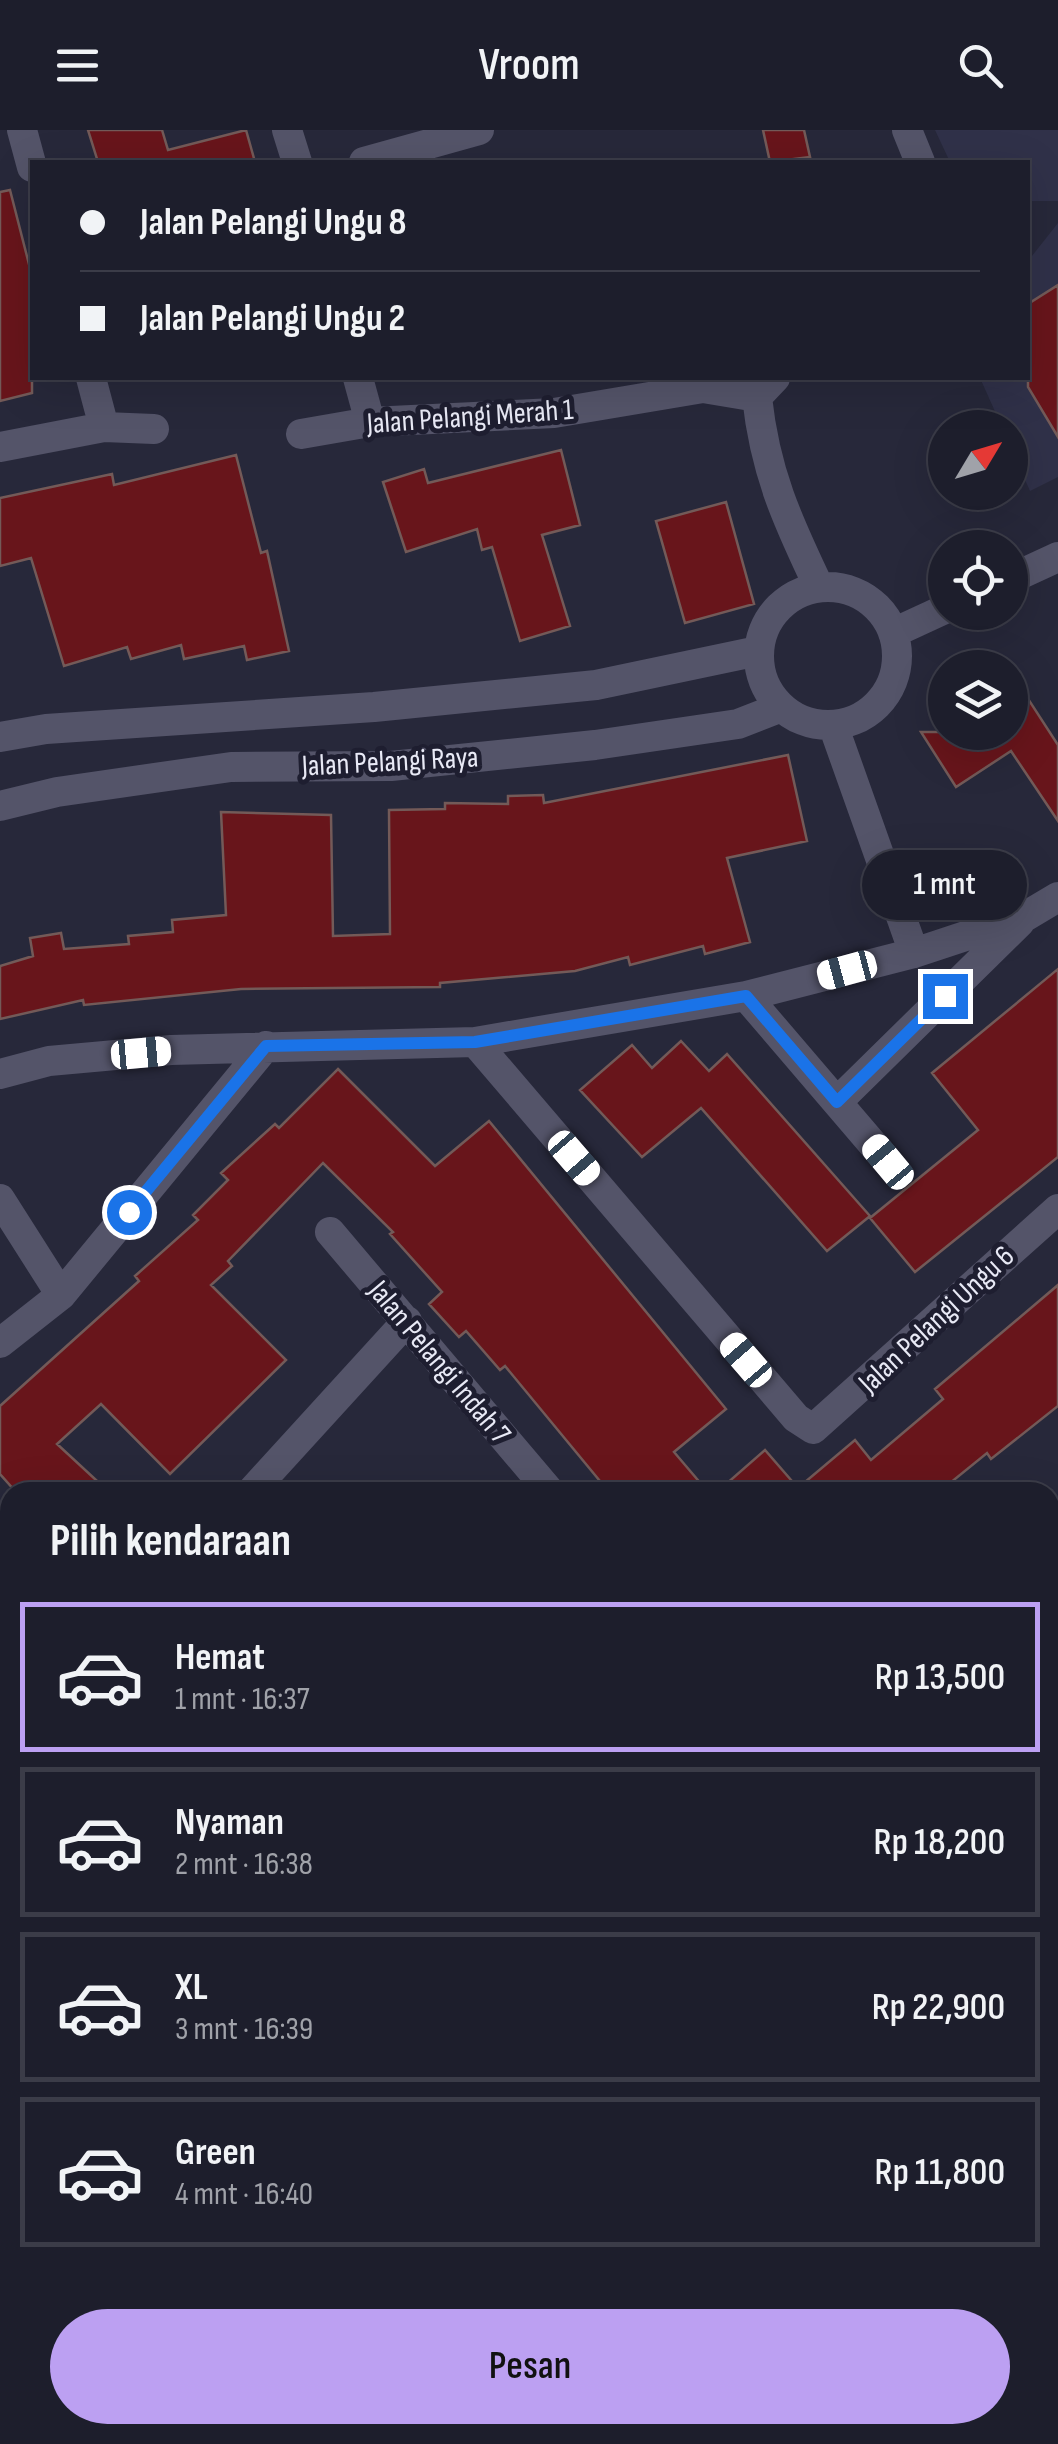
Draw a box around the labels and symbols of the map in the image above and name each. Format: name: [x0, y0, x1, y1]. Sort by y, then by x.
street label: Jalan Pelangi Merah 1: [365, 392, 575, 442]
north arrow: [928, 410, 1028, 510]
street label: Jalan Pelangi Raya: [300, 739, 479, 785]
callout: 1 mnt: [862, 851, 1028, 921]
car: [814, 948, 880, 992]
route end: [923, 974, 968, 1019]
car: [110, 1035, 172, 1071]
car: [543, 1126, 605, 1190]
car: [857, 1129, 919, 1195]
route start: [107, 1190, 152, 1235]
street label: Jalan Pelangi Ungu 6: [851, 1239, 1022, 1402]
street label: Jalan Pelangi Indah 7: [360, 1273, 518, 1452]
car: [715, 1328, 777, 1392]

